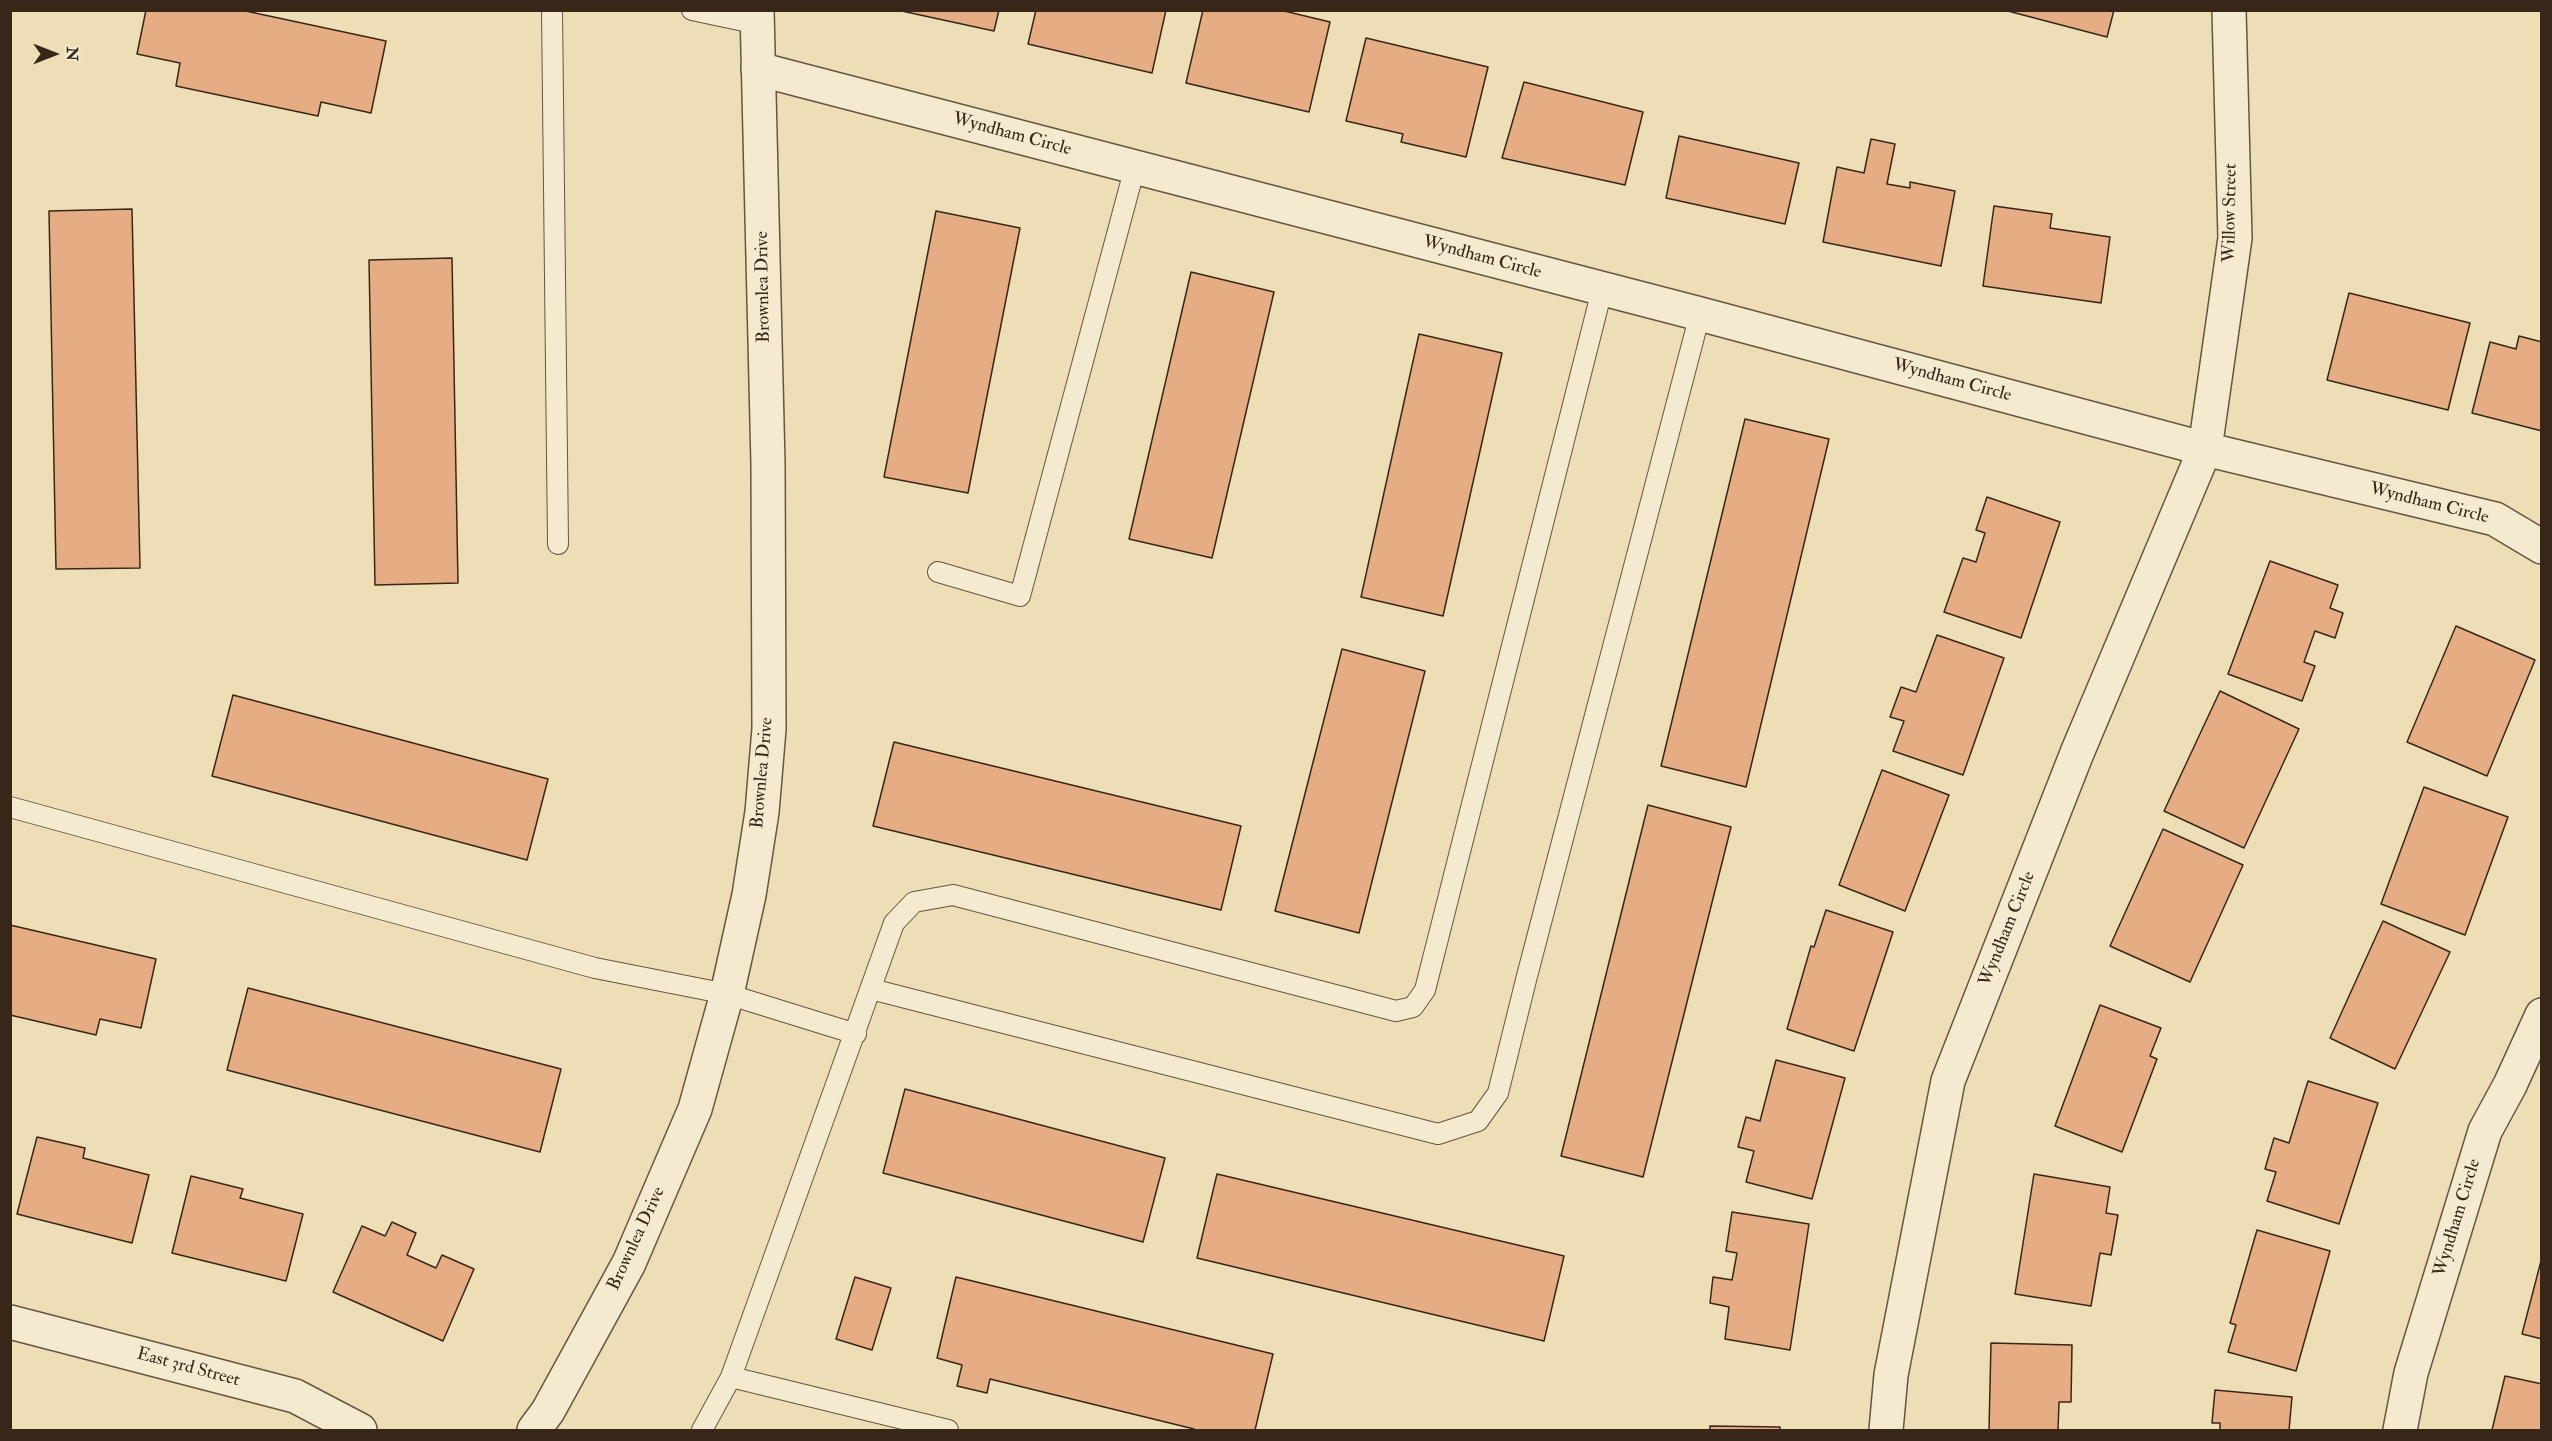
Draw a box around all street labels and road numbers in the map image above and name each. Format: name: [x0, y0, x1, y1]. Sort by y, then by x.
street label: Wyndham Circle: [950, 109, 1074, 161]
street label: Willow Street: [2219, 163, 2243, 263]
street label: Brownlea Drive: [752, 231, 776, 343]
street label: Wyndham Circle: [1420, 232, 1544, 284]
street label: Wyndham Circle: [1890, 355, 2014, 407]
street label: Wyndham Circle: [2367, 479, 2491, 529]
street label: Brownlea Drive: [747, 716, 779, 830]
street label: Wyndham Circle: [1975, 868, 2041, 990]
street label: Wyndham Circle: [2430, 1157, 2486, 1279]
street label: Brownlea Drive: [604, 1184, 670, 1294]
street label: East 3rd Street: [134, 1344, 242, 1392]

